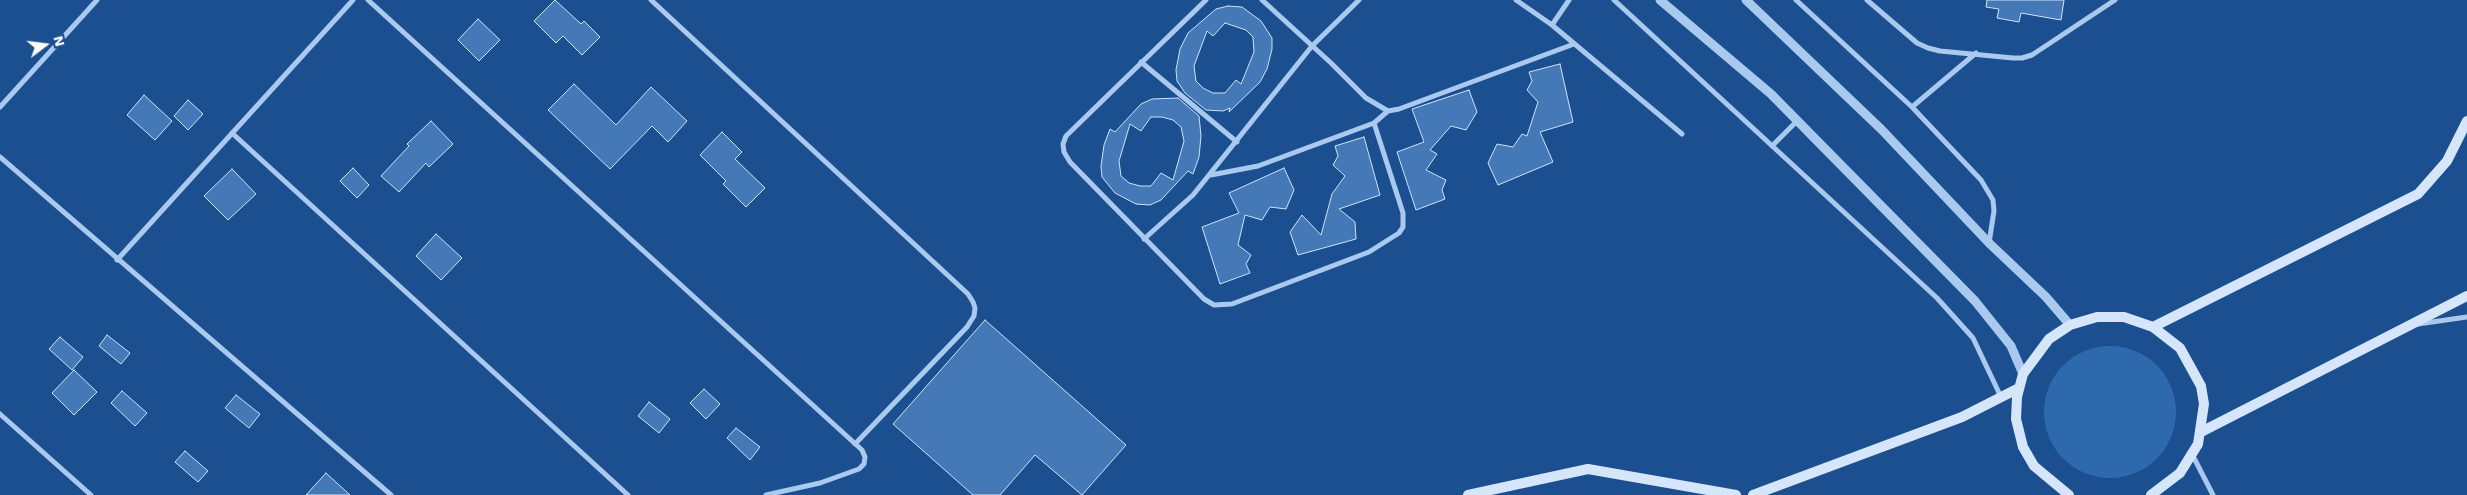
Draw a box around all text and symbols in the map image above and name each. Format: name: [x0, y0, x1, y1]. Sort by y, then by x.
north arrow: [20, 20, 70, 70]
text: N: [50, 34, 69, 48]

